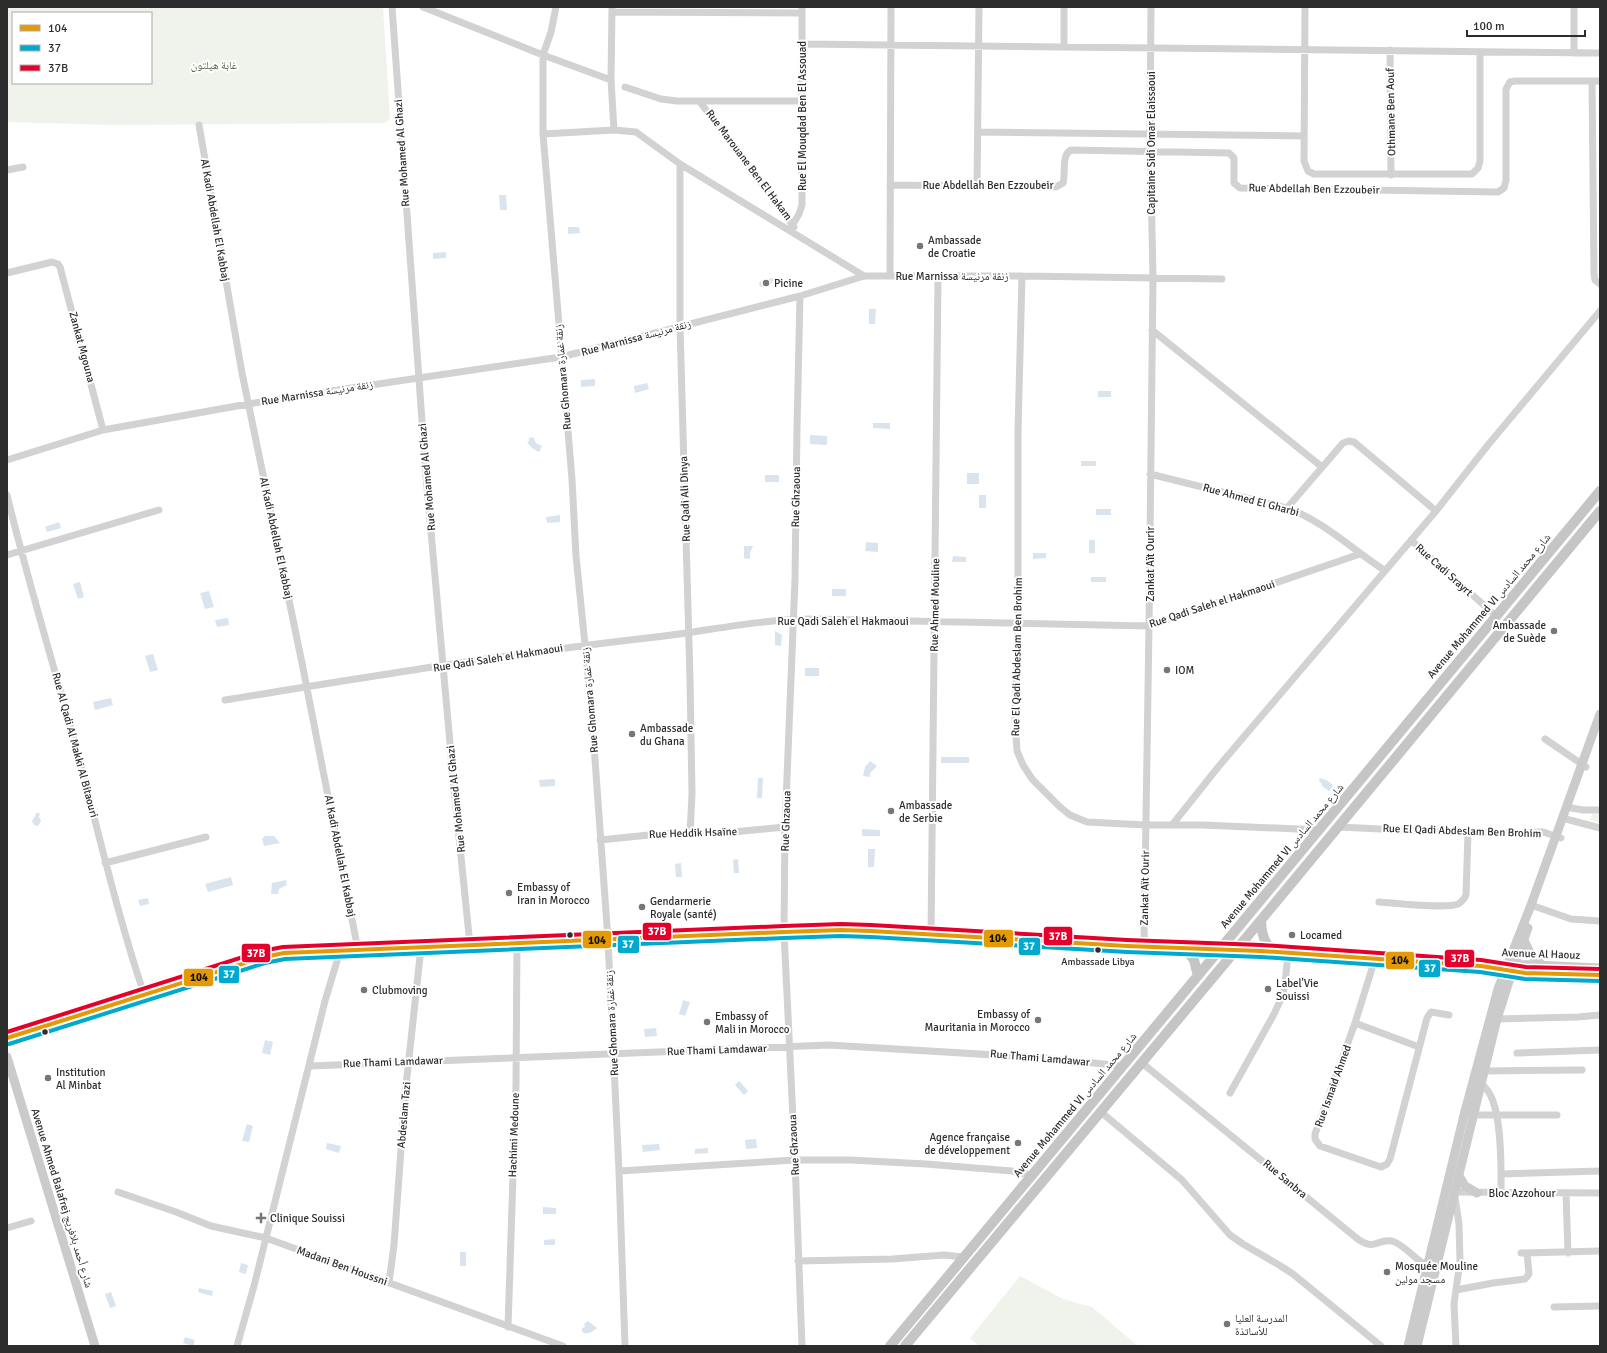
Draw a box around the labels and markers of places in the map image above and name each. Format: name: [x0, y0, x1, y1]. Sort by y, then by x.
place label: Ambassade de Croatie: [928, 234, 981, 260]
marker: Ambassade de Croatie: [915, 241, 925, 251]
place label: Picine: [774, 277, 803, 290]
marker: Picine: [761, 278, 771, 288]
place label: Ambassade de Suède: [1493, 619, 1546, 645]
marker: Ambassade de Suède: [1549, 626, 1559, 636]
place label: IOM: [1175, 664, 1194, 677]
marker: IOM: [1162, 665, 1172, 675]
place label: Ambassade du Ghana: [640, 722, 693, 748]
marker: Ambassade du Ghana: [627, 729, 637, 739]
place label: Ambassade de Serbie: [899, 799, 952, 825]
marker: Ambassade de Serbie: [886, 806, 896, 816]
place label: Embassy of Iran in Morocco: [517, 881, 590, 907]
marker: Embassy of Iran in Morocco: [504, 888, 514, 898]
place label: Gendarmerie Royale (santé): [650, 895, 717, 921]
marker: Gendarmerie Royale (santé): [637, 902, 647, 912]
place label: Locamed: [1300, 929, 1342, 942]
unlabelled marker: [565, 930, 575, 940]
marker: Locamed: [1287, 930, 1297, 940]
marker: Ambassade Libya: [1093, 945, 1103, 955]
place label: Ambassade Libya: [1061, 956, 1135, 968]
place label: Label'Vie Souissi: [1276, 977, 1318, 1003]
place label: Clubmoving: [372, 984, 428, 997]
marker: Label'Vie Souissi: [1263, 984, 1273, 994]
marker: Clubmoving: [359, 985, 369, 995]
place label: Embassy of Mauritania in Morocco: [924, 1008, 1031, 1034]
place label: Embassy of Mali in Morocco: [715, 1010, 790, 1036]
marker: Embassy of Mauritania in Morocco: [1033, 1015, 1043, 1025]
marker: Embassy of Mali in Morocco: [702, 1017, 712, 1027]
unlabelled marker: [40, 1027, 50, 1037]
place label: Institution Al Minbat: [56, 1066, 105, 1092]
marker: Institution Al Minbat: [43, 1073, 53, 1083]
place label: Agence française de développement: [925, 1131, 1010, 1157]
marker: Agence française de développement: [1013, 1138, 1023, 1148]
marker: Clinique Souissi: [255, 1212, 267, 1224]
place label: Clinique Souissi: [270, 1212, 345, 1225]
place label: Mosquée Mouline مسجد مولين: [1395, 1260, 1478, 1286]
marker: Mosquée Mouline مسجد مولين: [1382, 1267, 1392, 1277]
place label: المدرسة العليا للأساتذة: [1235, 1312, 1288, 1338]
marker: المدرسة العليا للأساتذة: [1222, 1319, 1232, 1329]

